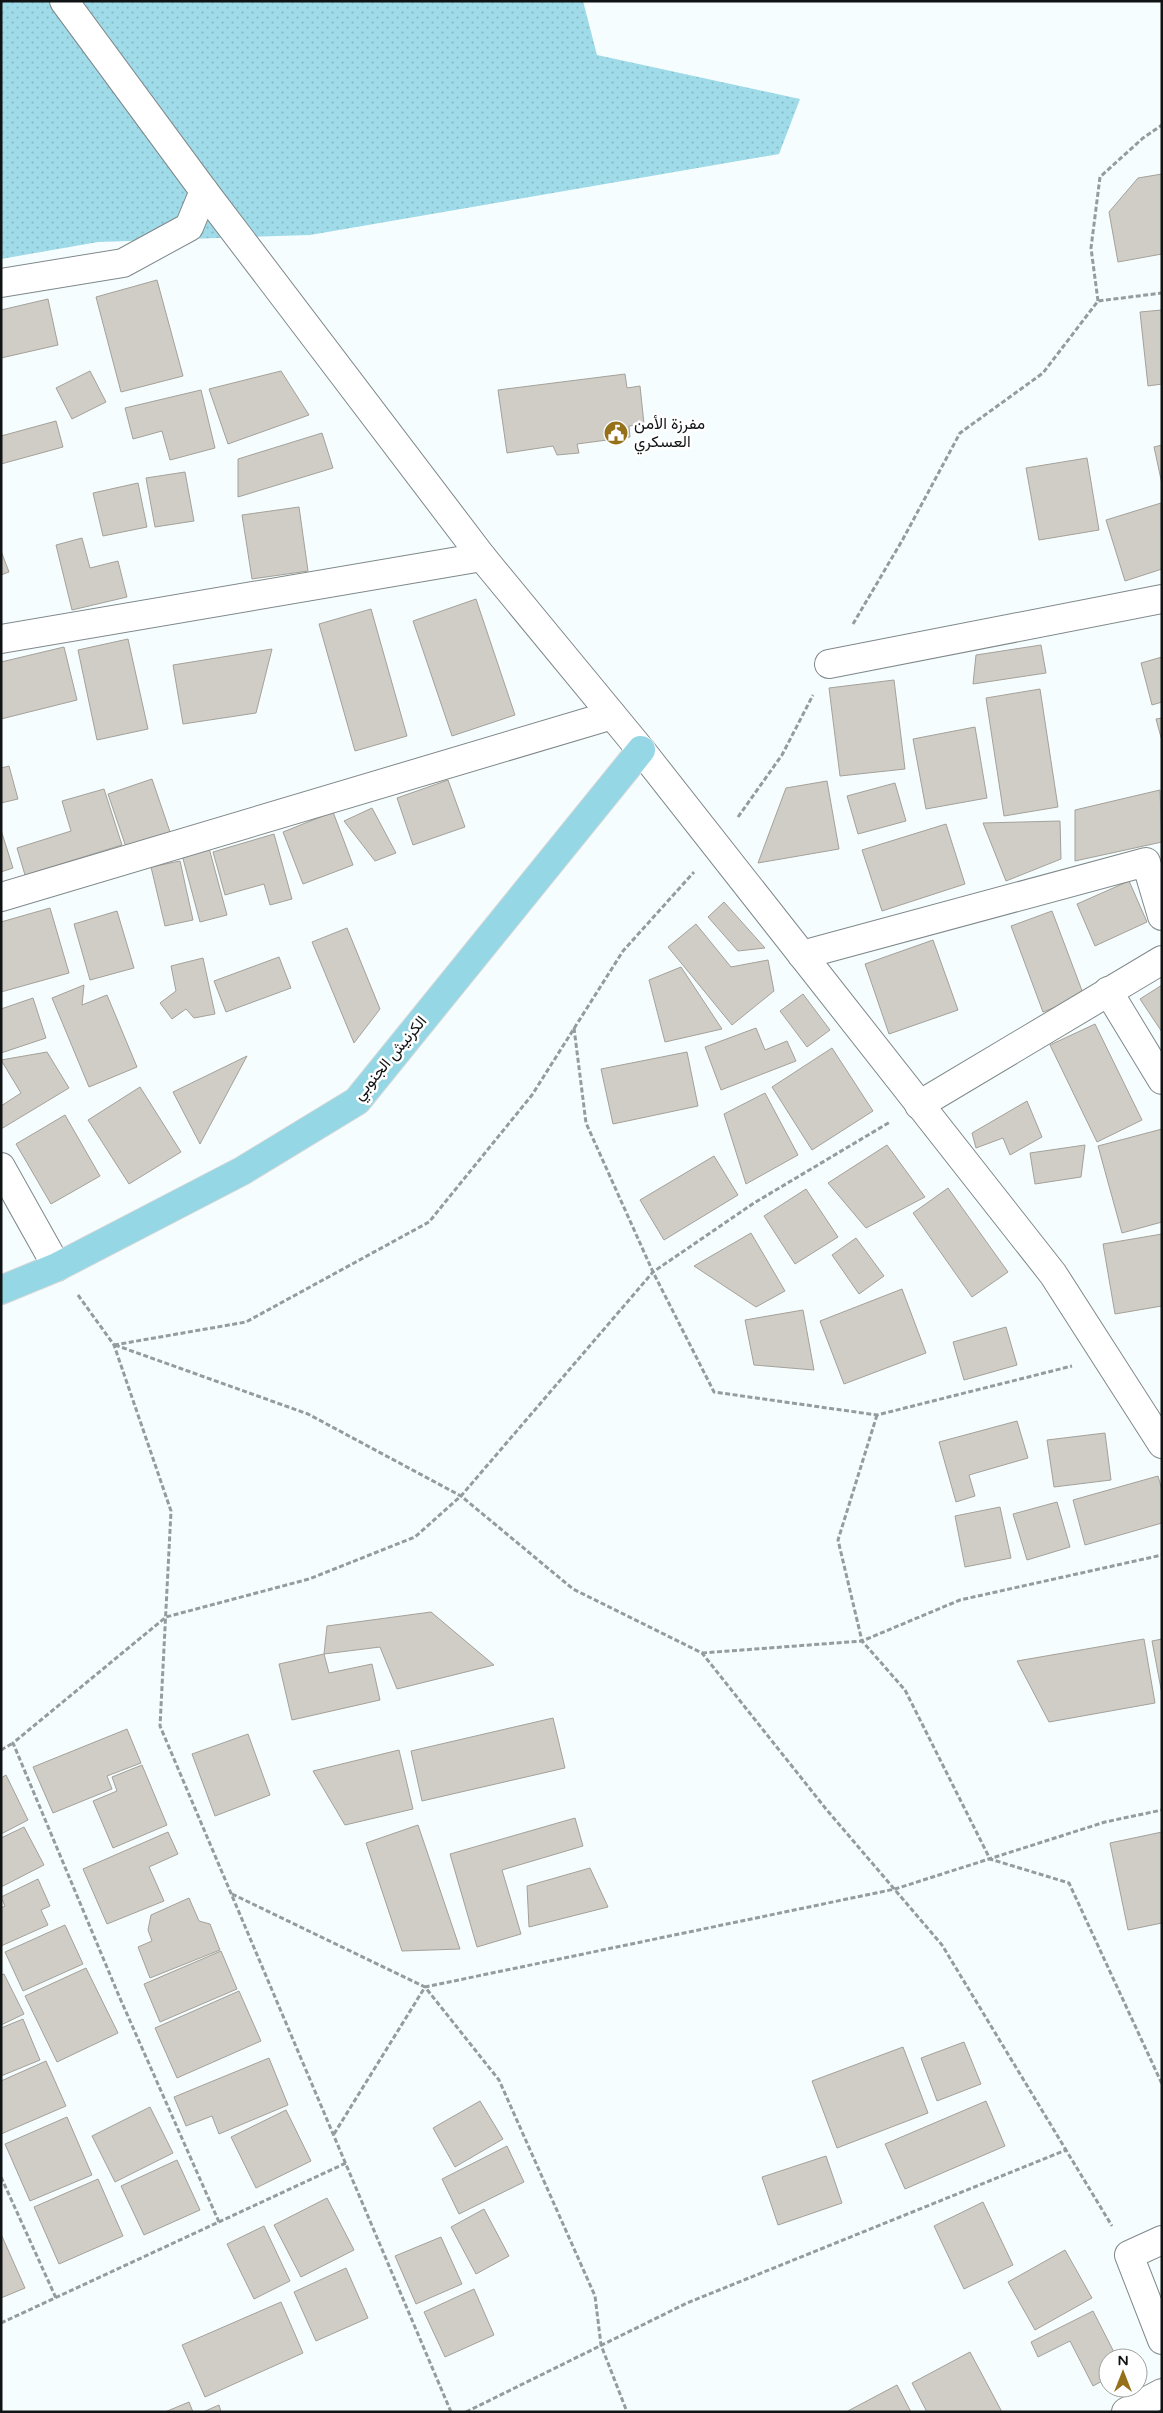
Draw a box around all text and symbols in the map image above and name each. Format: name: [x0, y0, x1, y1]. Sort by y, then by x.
place label: مفرزة الأمن العسكري: [634, 414, 705, 455]
public building icon: مفرزة الأمن العسكري: [603, 420, 629, 446]
street label: الكرنيش الجنوبي: [349, 1012, 433, 1106]
north arrow: [1098, 2348, 1148, 2398]
text: N: [1117, 2352, 1129, 2369]

